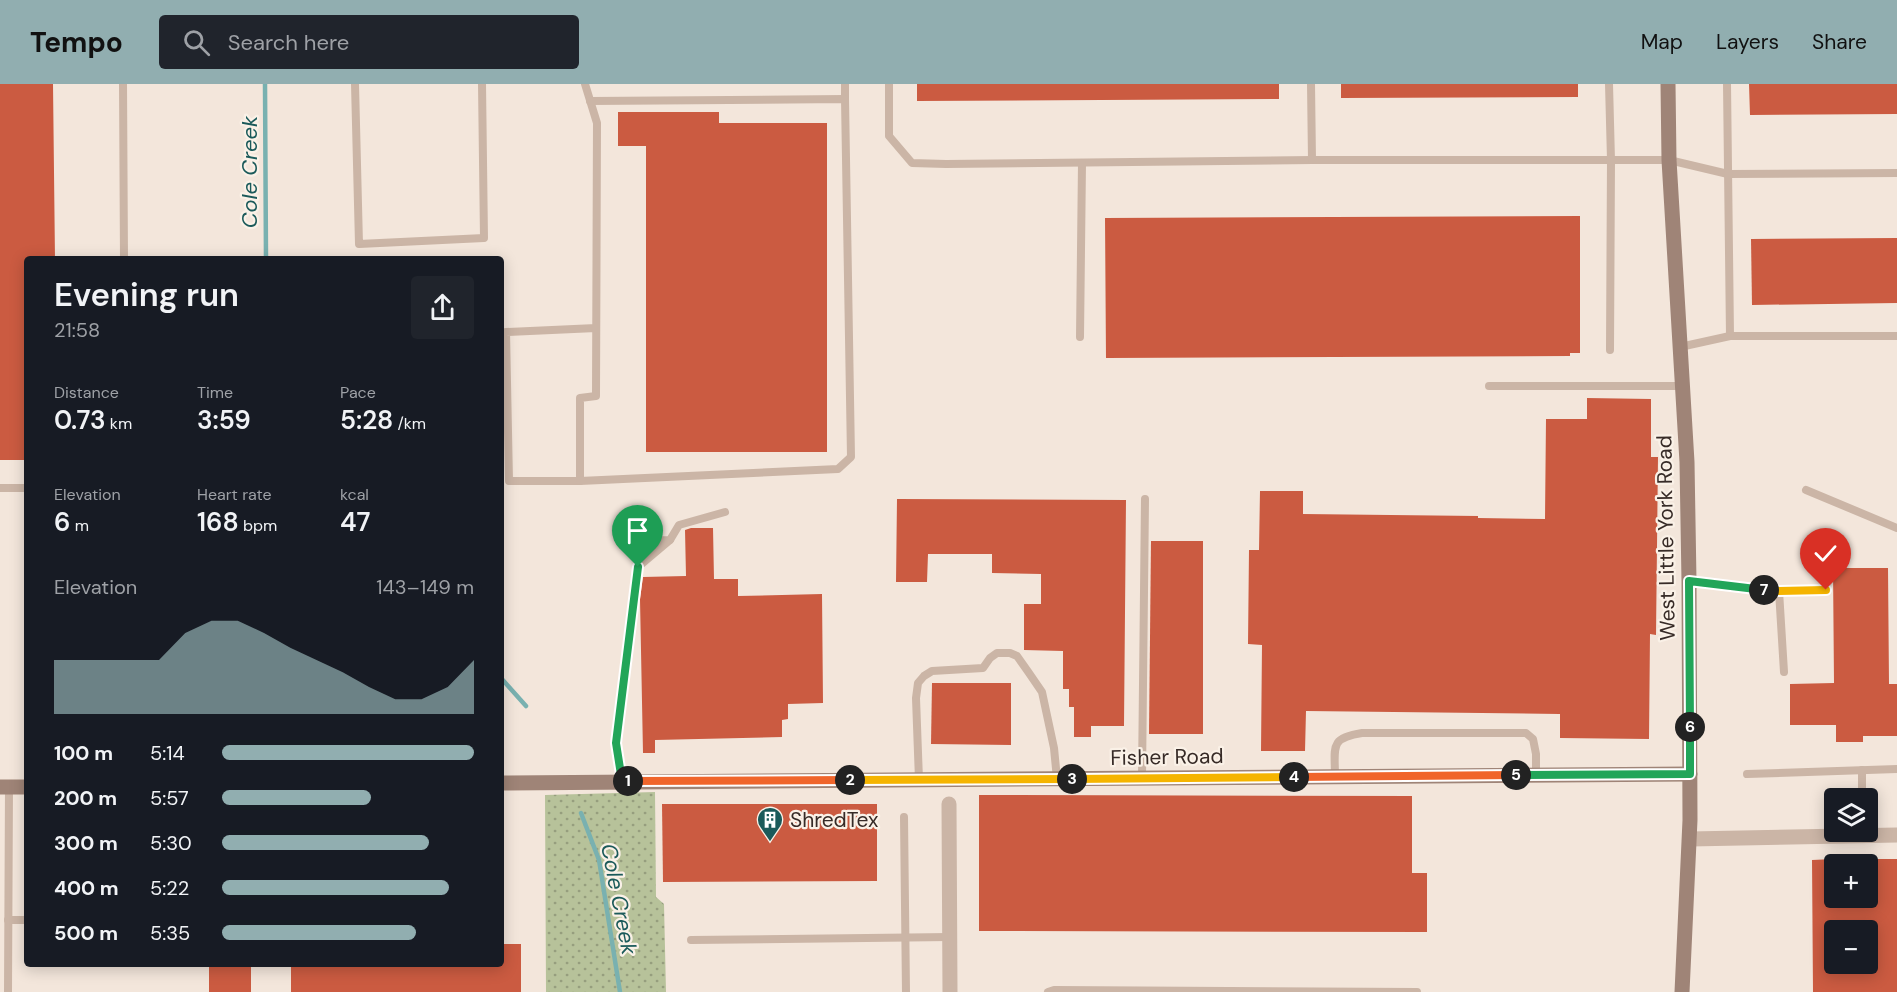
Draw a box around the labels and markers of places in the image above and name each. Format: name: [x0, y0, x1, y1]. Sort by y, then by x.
pin: [612, 505, 663, 567]
pin: [1800, 528, 1851, 590]
pin: 7: [1749, 575, 1779, 605]
pin: 6: [1675, 712, 1705, 742]
pin: 5: [1501, 760, 1531, 790]
pin: 4: [1279, 762, 1309, 792]
pin: 3: [1057, 764, 1087, 794]
pin: 2: [835, 765, 865, 795]
pin: 1: [613, 766, 643, 796]
building icon: ShredTex: [755, 805, 785, 843]
place label: ShredTex: [790, 806, 878, 834]

